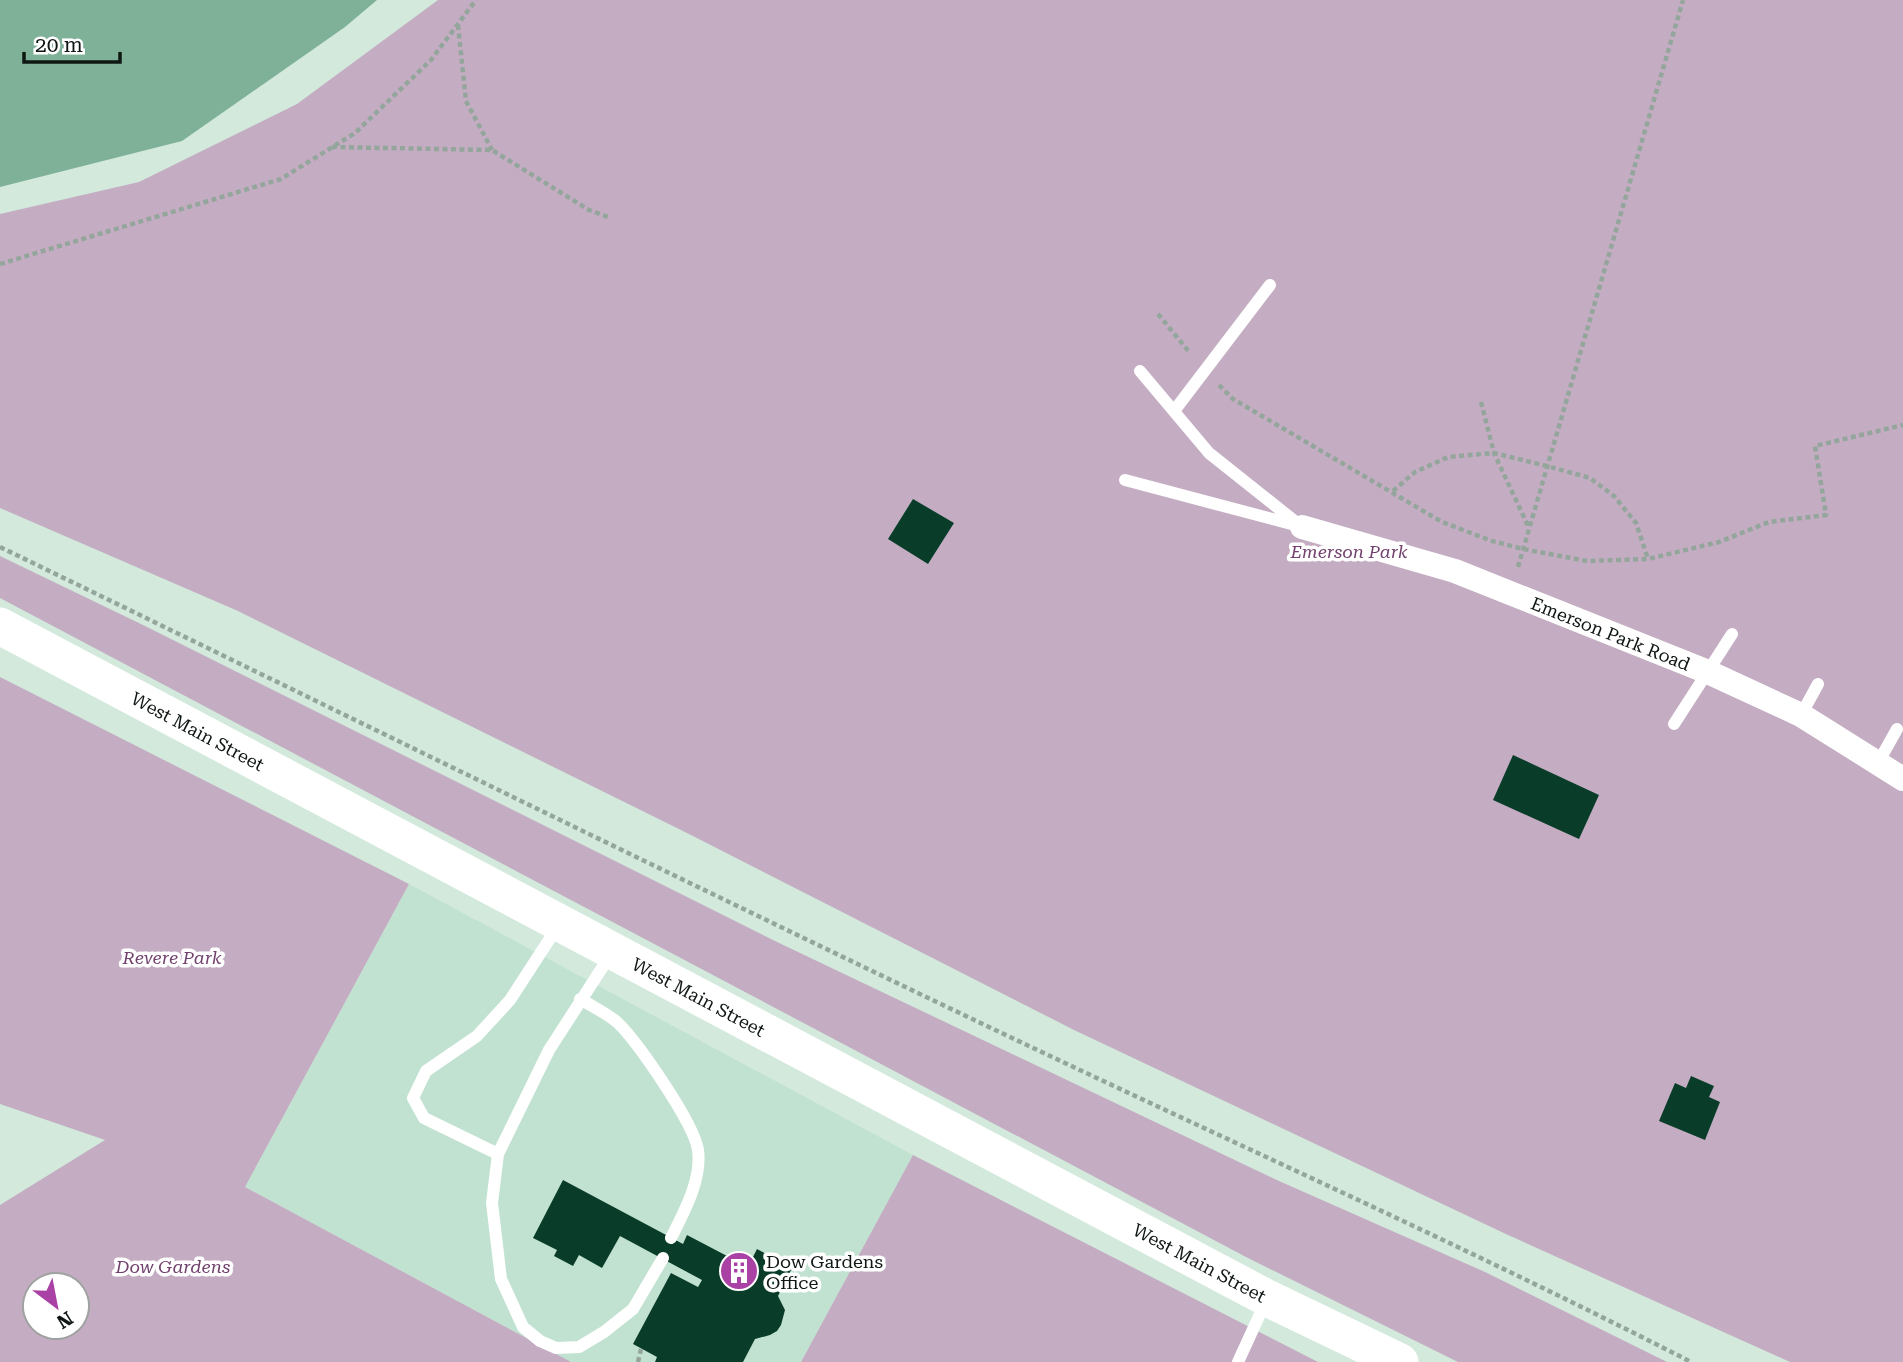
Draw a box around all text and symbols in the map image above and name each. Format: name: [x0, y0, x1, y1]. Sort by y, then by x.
scale bar: [24, 21, 121, 65]
text: 20 m: [35, 33, 83, 57]
park label: Emerson Park: [1289, 541, 1408, 562]
street label: Emerson Park Road: [1528, 592, 1694, 675]
street label: West Main Street: [128, 687, 268, 775]
park label: Revere Park: [121, 947, 222, 968]
street label: West Main Street: [629, 953, 769, 1041]
street label: West Main Street: [1130, 1218, 1270, 1306]
building icon: Dow Gardens Office: [718, 1250, 760, 1292]
place label: Dow Gardens Office: [766, 1251, 883, 1293]
park label: Dow Gardens: [115, 1256, 230, 1277]
north arrow: [21, 1271, 91, 1341]
text: N: [52, 1306, 77, 1334]

